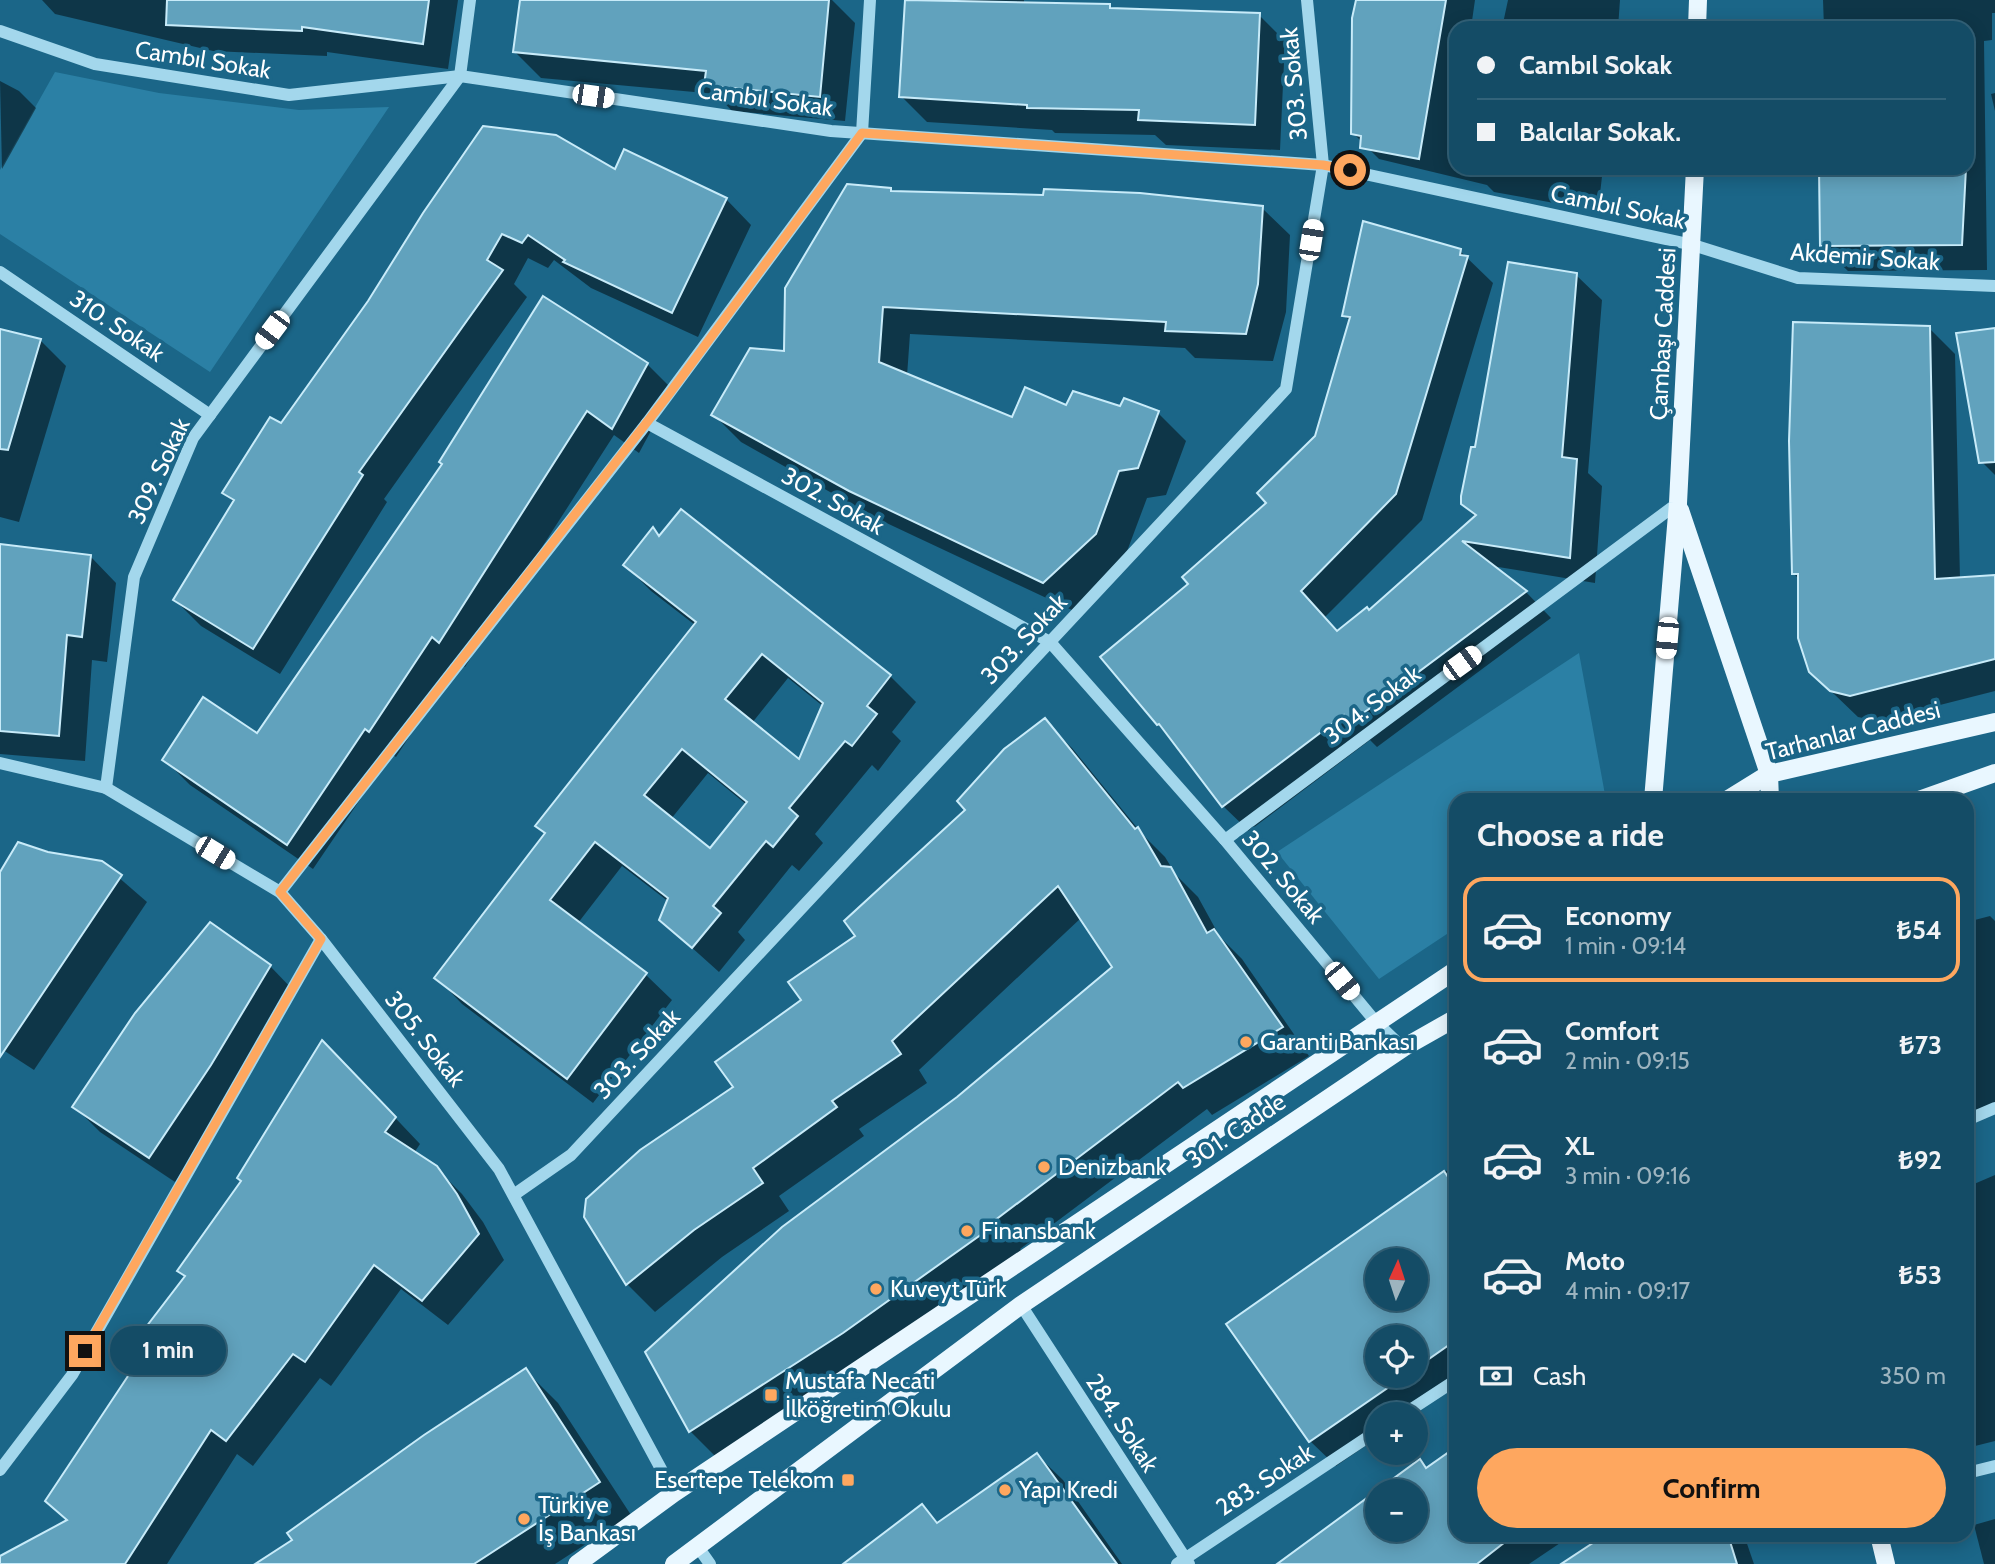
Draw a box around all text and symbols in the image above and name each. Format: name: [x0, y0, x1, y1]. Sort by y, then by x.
street label: 303. Sokak: [1274, 26, 1313, 142]
street label: Cambıl Sokak: [133, 34, 273, 85]
text: Cambıl Sokak: [1519, 49, 1672, 81]
street label: Cambıl Sokak: [695, 75, 835, 122]
car: [571, 83, 616, 109]
text: Balcılar Sokak.: [1519, 116, 1681, 148]
route start: [1334, 154, 1366, 186]
street label: Cambıl Sokak: [1548, 178, 1688, 235]
car: [1298, 218, 1325, 262]
street label: Akdemir Sokak: [1789, 237, 1941, 276]
street label: Çambaşı Caddesi: [1643, 247, 1682, 421]
street label: 310. Sokak: [65, 283, 170, 368]
car: [251, 307, 294, 353]
street label: 309. Sokak: [121, 413, 196, 528]
street label: 302. Sokak: [777, 461, 890, 541]
street label: 303. Sokak: [974, 587, 1073, 690]
car: [1655, 616, 1680, 660]
car: [1439, 642, 1486, 684]
street label: 304. Sokak: [1318, 659, 1426, 750]
street label: Tarhanlar Caddesi: [1763, 695, 1943, 766]
text: Choose a ride: [1477, 815, 1664, 854]
street label: 302. Sokak: [1236, 824, 1331, 929]
car: [192, 833, 239, 873]
icon: car: [1481, 898, 1544, 961]
text: Economy: [1565, 900, 1671, 932]
text: ₺54: [1896, 914, 1942, 946]
text: 1 min · 09:14: [1565, 932, 1686, 960]
car: [1321, 958, 1364, 1004]
street label: 305. Sokak: [379, 985, 472, 1092]
street label: 303. Sokak: [587, 1002, 686, 1105]
icon: car: [1481, 1013, 1544, 1076]
text: Comfort: [1565, 1015, 1659, 1047]
place label: Garanti Bankası: [1260, 1027, 1415, 1056]
text: ₺73: [1899, 1029, 1942, 1061]
marker: Garanti Bankası: [1238, 1034, 1254, 1050]
text: 2 min · 09:15: [1565, 1047, 1690, 1075]
street label: 301. Cadde: [1181, 1087, 1291, 1174]
icon: car: [1481, 1128, 1544, 1191]
text: XL: [1565, 1130, 1594, 1162]
text: ₺92: [1898, 1144, 1942, 1176]
place label: Denizbank: [1058, 1152, 1167, 1181]
marker: Denizbank: [1036, 1159, 1052, 1175]
text: 3 min · 09:16: [1565, 1162, 1691, 1190]
place label: Finansbank: [981, 1216, 1096, 1245]
marker: Finansbank: [959, 1223, 975, 1239]
icon: car: [1481, 1243, 1544, 1306]
text: Moto: [1565, 1245, 1625, 1277]
north arrow: [1365, 1248, 1428, 1311]
map controls: [1365, 1248, 1428, 1542]
text: ₺53: [1899, 1259, 1942, 1291]
place label: Kuveyt Türk: [890, 1274, 1007, 1303]
text: 4 min · 09:17: [1565, 1277, 1690, 1305]
marker: Kuveyt Türk: [868, 1281, 884, 1297]
button: locate: [1365, 1325, 1428, 1388]
callout: 1 min: [110, 1326, 225, 1376]
route end: [69, 1335, 101, 1367]
text: 1 min: [142, 1336, 194, 1364]
icon: cash: [1477, 1357, 1515, 1395]
text: Cash: [1533, 1360, 1586, 1392]
text: 350 m: [1880, 1362, 1946, 1390]
place label: Mustafa Necati İlköğretim Okulu: [785, 1366, 951, 1423]
street label: 284. Sokak: [1080, 1368, 1165, 1477]
marker: Mustafa Necati İlköğretim Okulu: [763, 1387, 779, 1403]
button: +: [1365, 1402, 1428, 1465]
street label: 283. Sokak: [1210, 1437, 1319, 1522]
button: Confirm: [1477, 1448, 1946, 1528]
place label: Esertepe Telekom: [654, 1465, 834, 1494]
marker: Esertepe Telekom: [840, 1472, 856, 1488]
place label: Yapı Kredi: [1018, 1475, 1118, 1504]
button: −: [1365, 1479, 1428, 1542]
marker: Yapı Kredi: [997, 1482, 1013, 1498]
place label: Türkiye İş Bankası: [538, 1490, 636, 1547]
marker: Türkiye İş Bankası: [516, 1511, 532, 1527]

